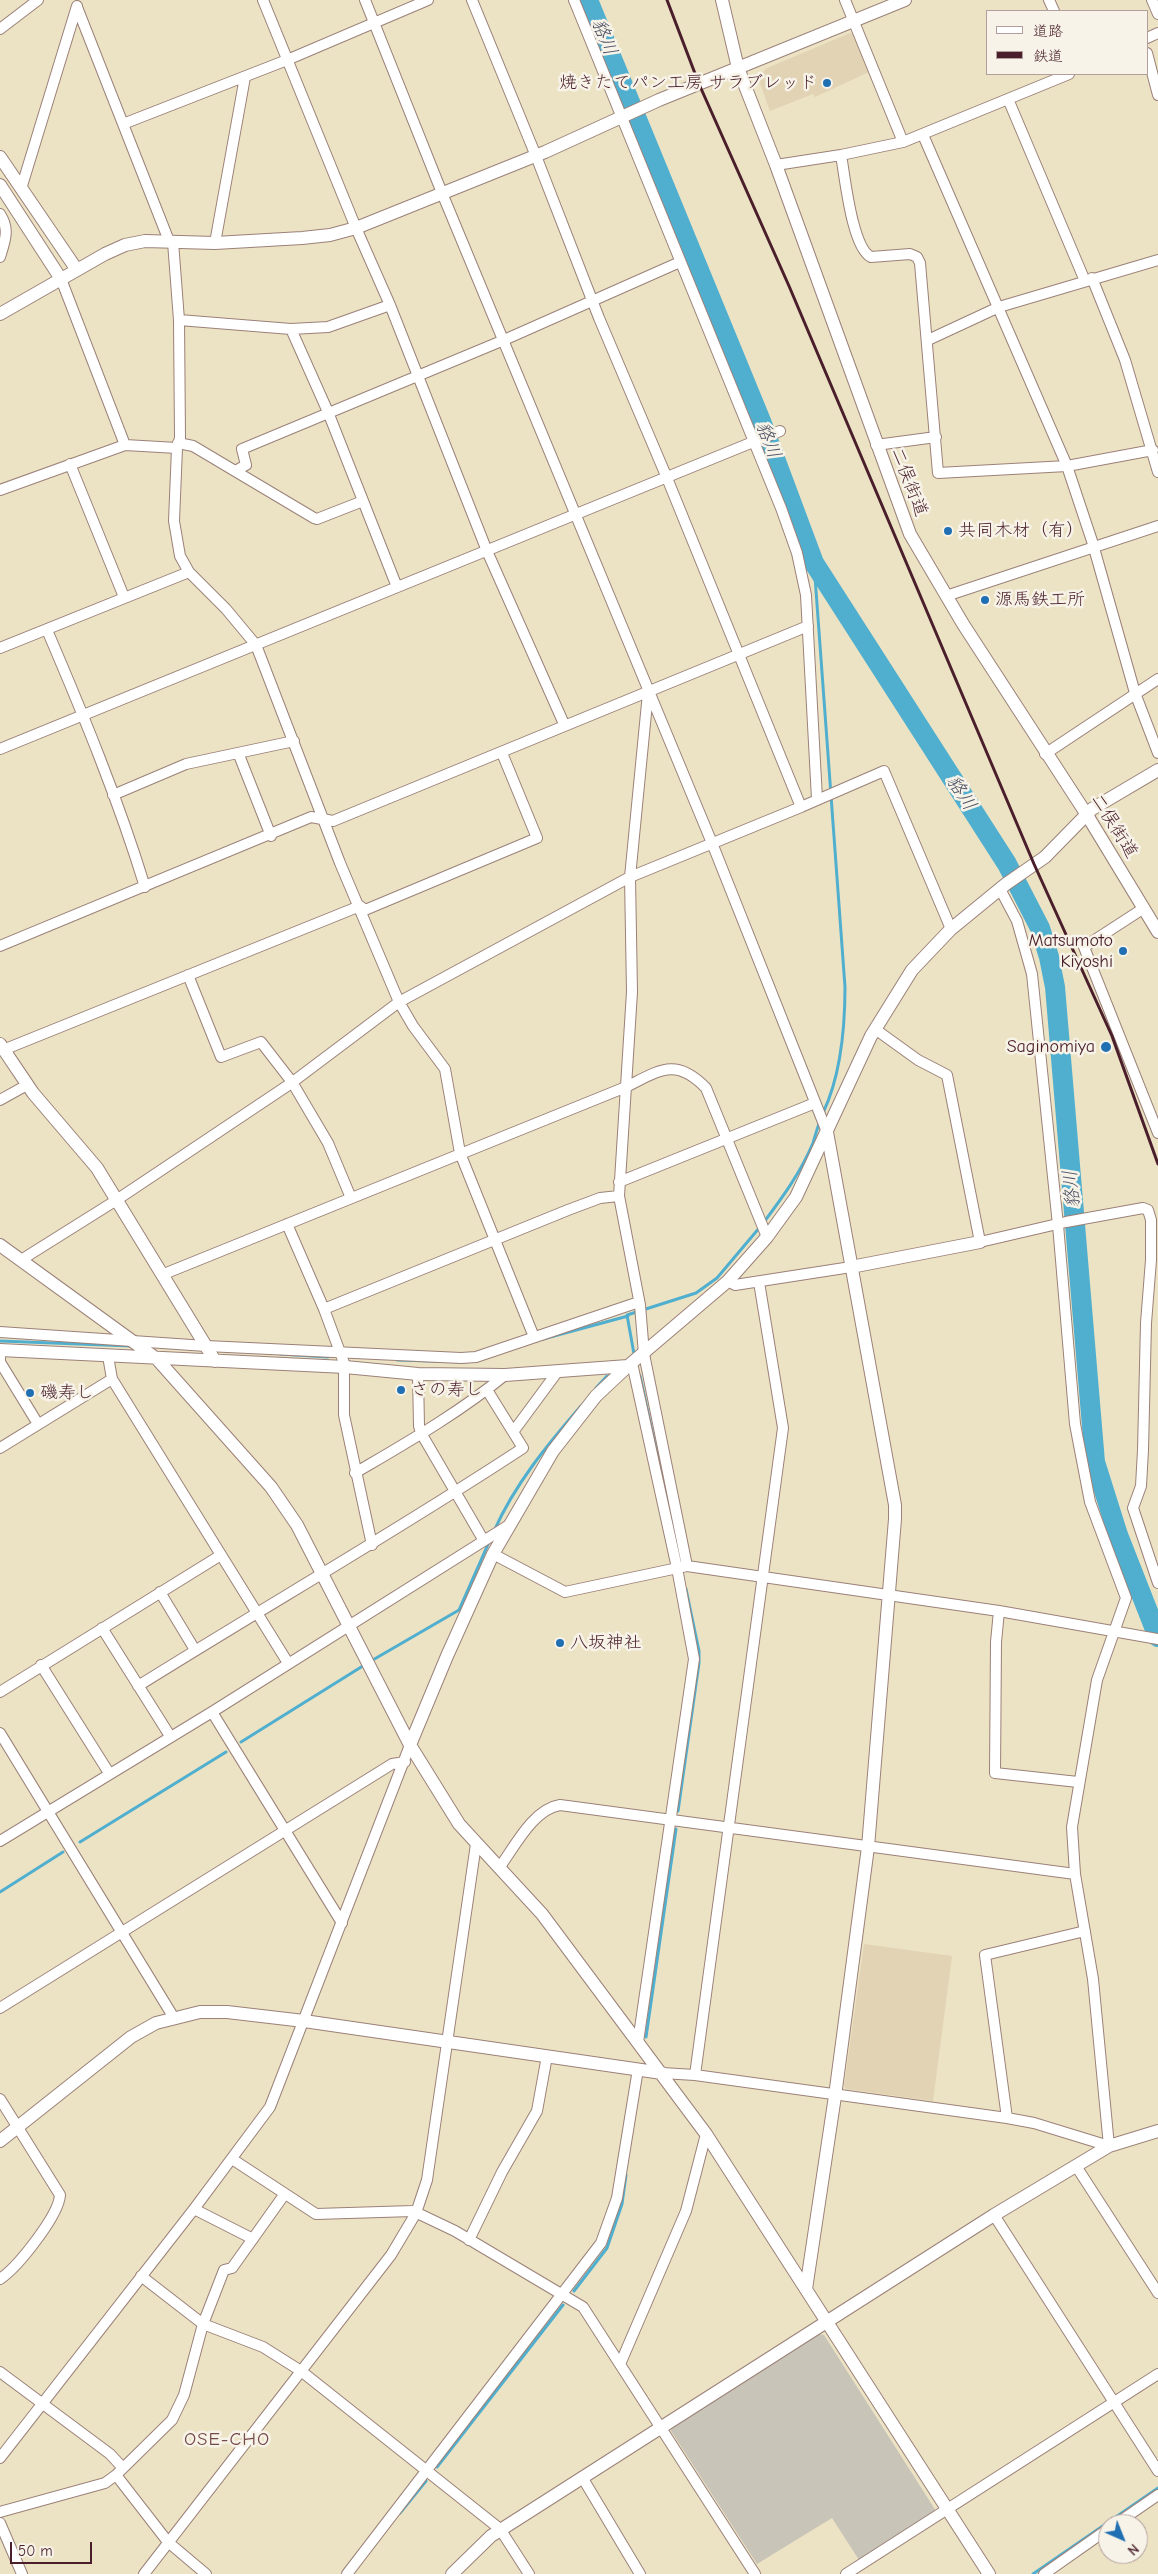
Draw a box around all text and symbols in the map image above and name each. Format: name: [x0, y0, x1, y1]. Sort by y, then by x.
legend: [986, 10, 1148, 75]
water label: 貉川: [586, 15, 622, 59]
text: 道路: [1033, 22, 1063, 40]
text: 鉄道: [1033, 47, 1063, 65]
place label: 焼きたてパン工房 サラブレッド: [559, 72, 817, 94]
marker: 焼きたてパン工房 サラブレッド: [821, 77, 833, 89]
water label: 貉川: [751, 418, 785, 462]
street label: 二俣街道: [886, 445, 932, 519]
place label: 共同木材（有）: [958, 520, 1084, 542]
marker: 共同木材（有）: [942, 525, 954, 537]
place label: 源馬鉄工所: [995, 589, 1085, 611]
marker: 源馬鉄工所: [979, 594, 991, 606]
water label: 貉川: [941, 771, 981, 815]
street label: 二俣街道: [1086, 790, 1142, 862]
place label: Matsumoto Kiyoshi: [1028, 930, 1113, 972]
marker: Matsumoto Kiyoshi: [1117, 945, 1129, 957]
place label: Saginomiya: [1007, 1036, 1095, 1058]
marker: Saginomiya: [1099, 1040, 1113, 1054]
water label: 貉川: [1059, 1169, 1085, 1209]
place label: さの寿し: [411, 1379, 483, 1401]
place label: 磯寿し: [40, 1382, 94, 1404]
marker: さの寿し: [395, 1384, 407, 1396]
marker: 磯寿し: [24, 1387, 36, 1399]
place label: 八坂神社: [570, 1632, 642, 1654]
marker: 八坂神社: [554, 1637, 566, 1649]
district label: OSE-CHO: [183, 2429, 271, 2451]
north arrow: [1098, 2514, 1148, 2564]
scale bar: [12, 2532, 95, 2564]
text: N: [1124, 2540, 1142, 2559]
text: 50 m: [18, 2542, 53, 2560]

